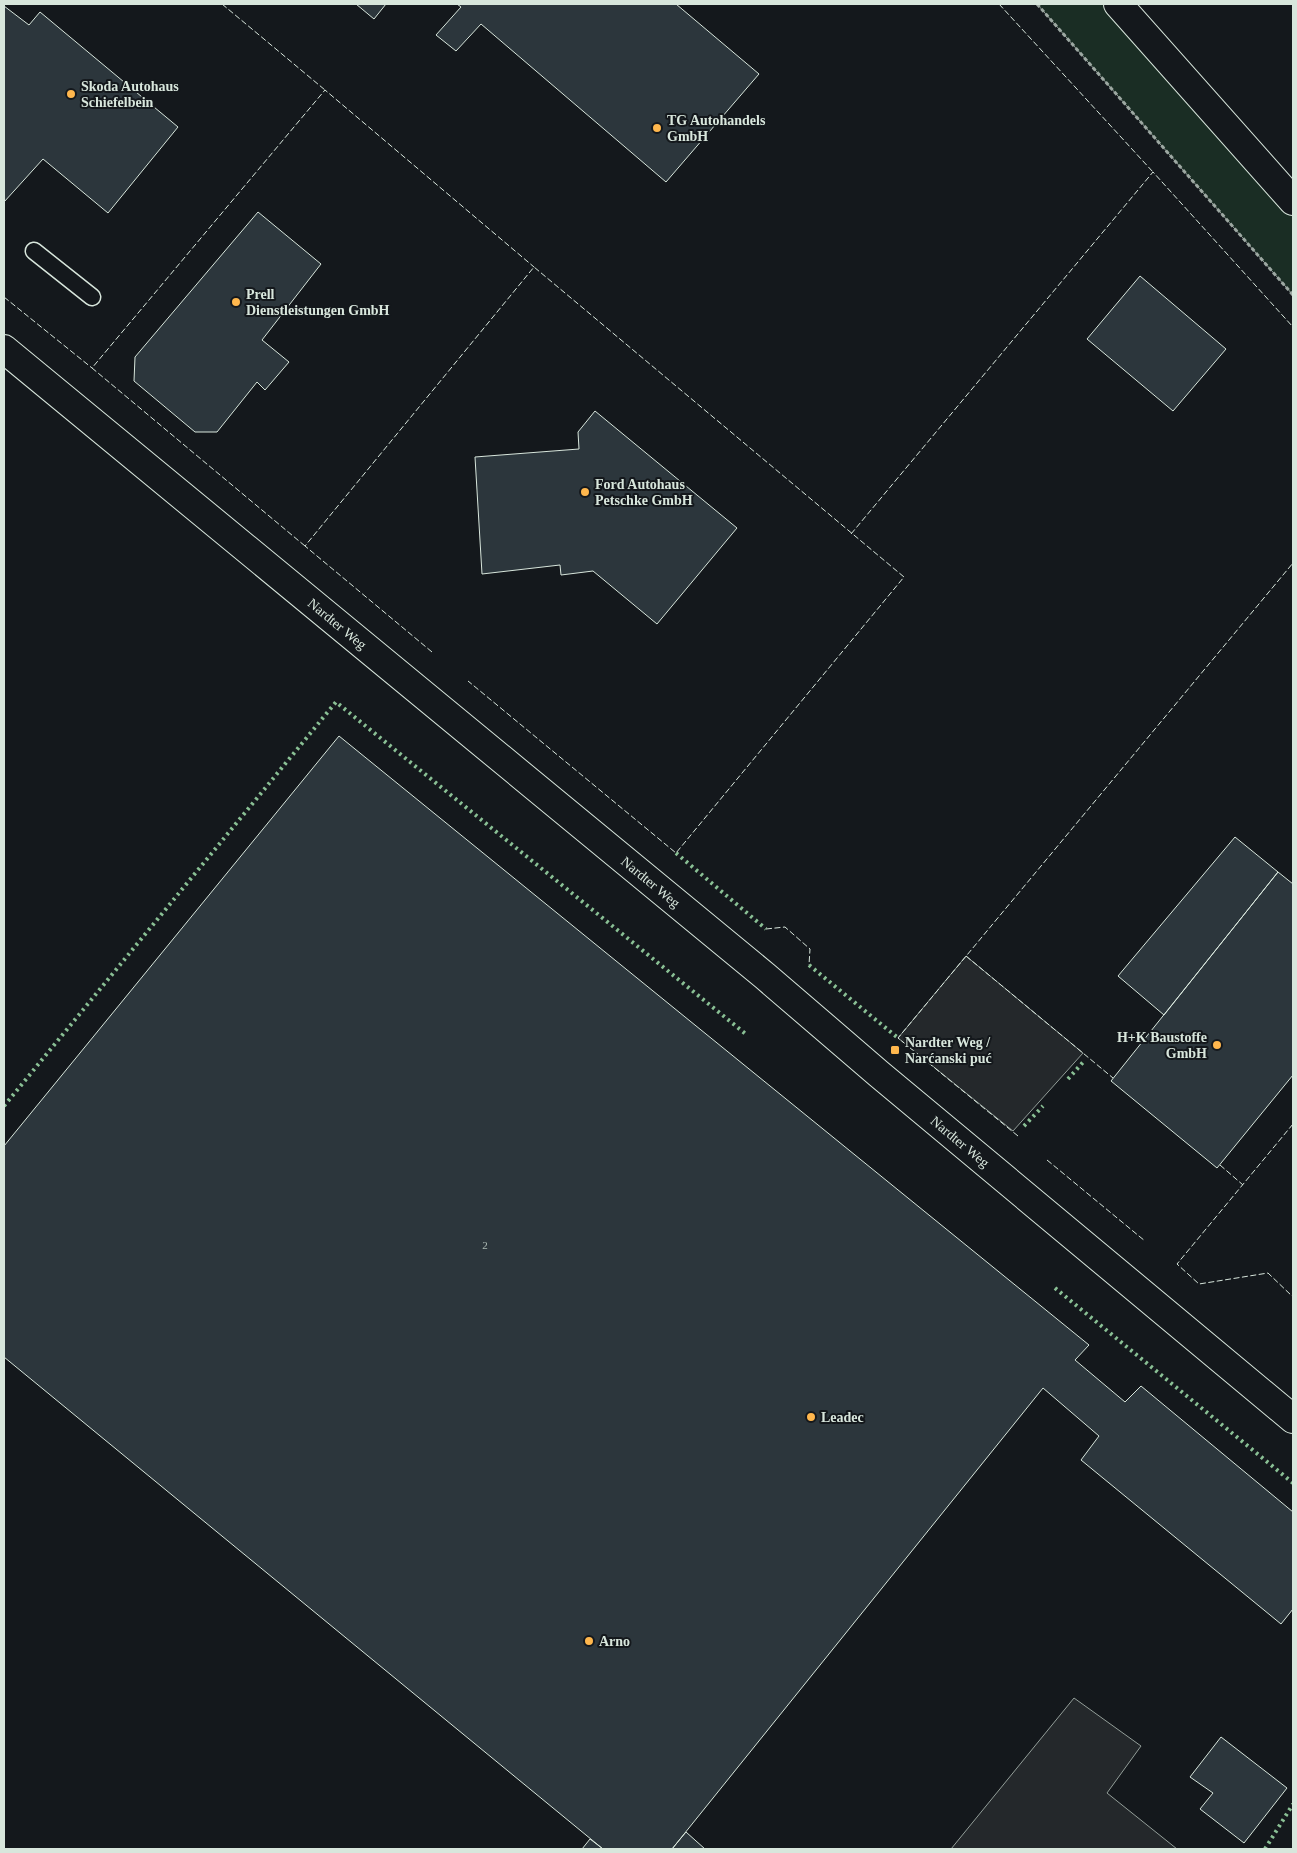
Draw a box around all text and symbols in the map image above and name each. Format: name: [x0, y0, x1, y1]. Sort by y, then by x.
place label: Skoda Autohaus Schiefelbein: [81, 79, 179, 110]
marker: Skoda Autohaus Schiefelbein: [65, 88, 77, 100]
place label: TG Autohandels GmbH: [667, 113, 766, 144]
marker: TG Autohandels GmbH: [651, 122, 663, 134]
place label: Prell Dienstleistungen GmbH: [246, 287, 390, 318]
marker: Prell Dienstleistungen GmbH: [230, 296, 242, 308]
place label: Ford Autohaus Petschke GmbH: [595, 477, 693, 508]
marker: Ford Autohaus Petschke GmbH: [579, 486, 591, 498]
street label: Nardter Weg: [305, 595, 370, 652]
street label: Nardter Weg: [618, 853, 683, 910]
place label: H+K Baustoffe GmbH: [1117, 1030, 1207, 1061]
place label: Nardter Weg / Narćanski puć: [905, 1035, 992, 1066]
marker: H+K Baustoffe GmbH: [1211, 1039, 1223, 1051]
marker: Nardter Weg / Narćanski puć: [889, 1044, 901, 1056]
street label: Nardter Weg: [928, 1113, 992, 1170]
house number: 2: [482, 1239, 488, 1251]
place label: Leadec: [821, 1410, 864, 1425]
marker: Leadec: [805, 1411, 817, 1423]
place label: Arno: [599, 1634, 630, 1649]
marker: Arno: [583, 1635, 595, 1647]

